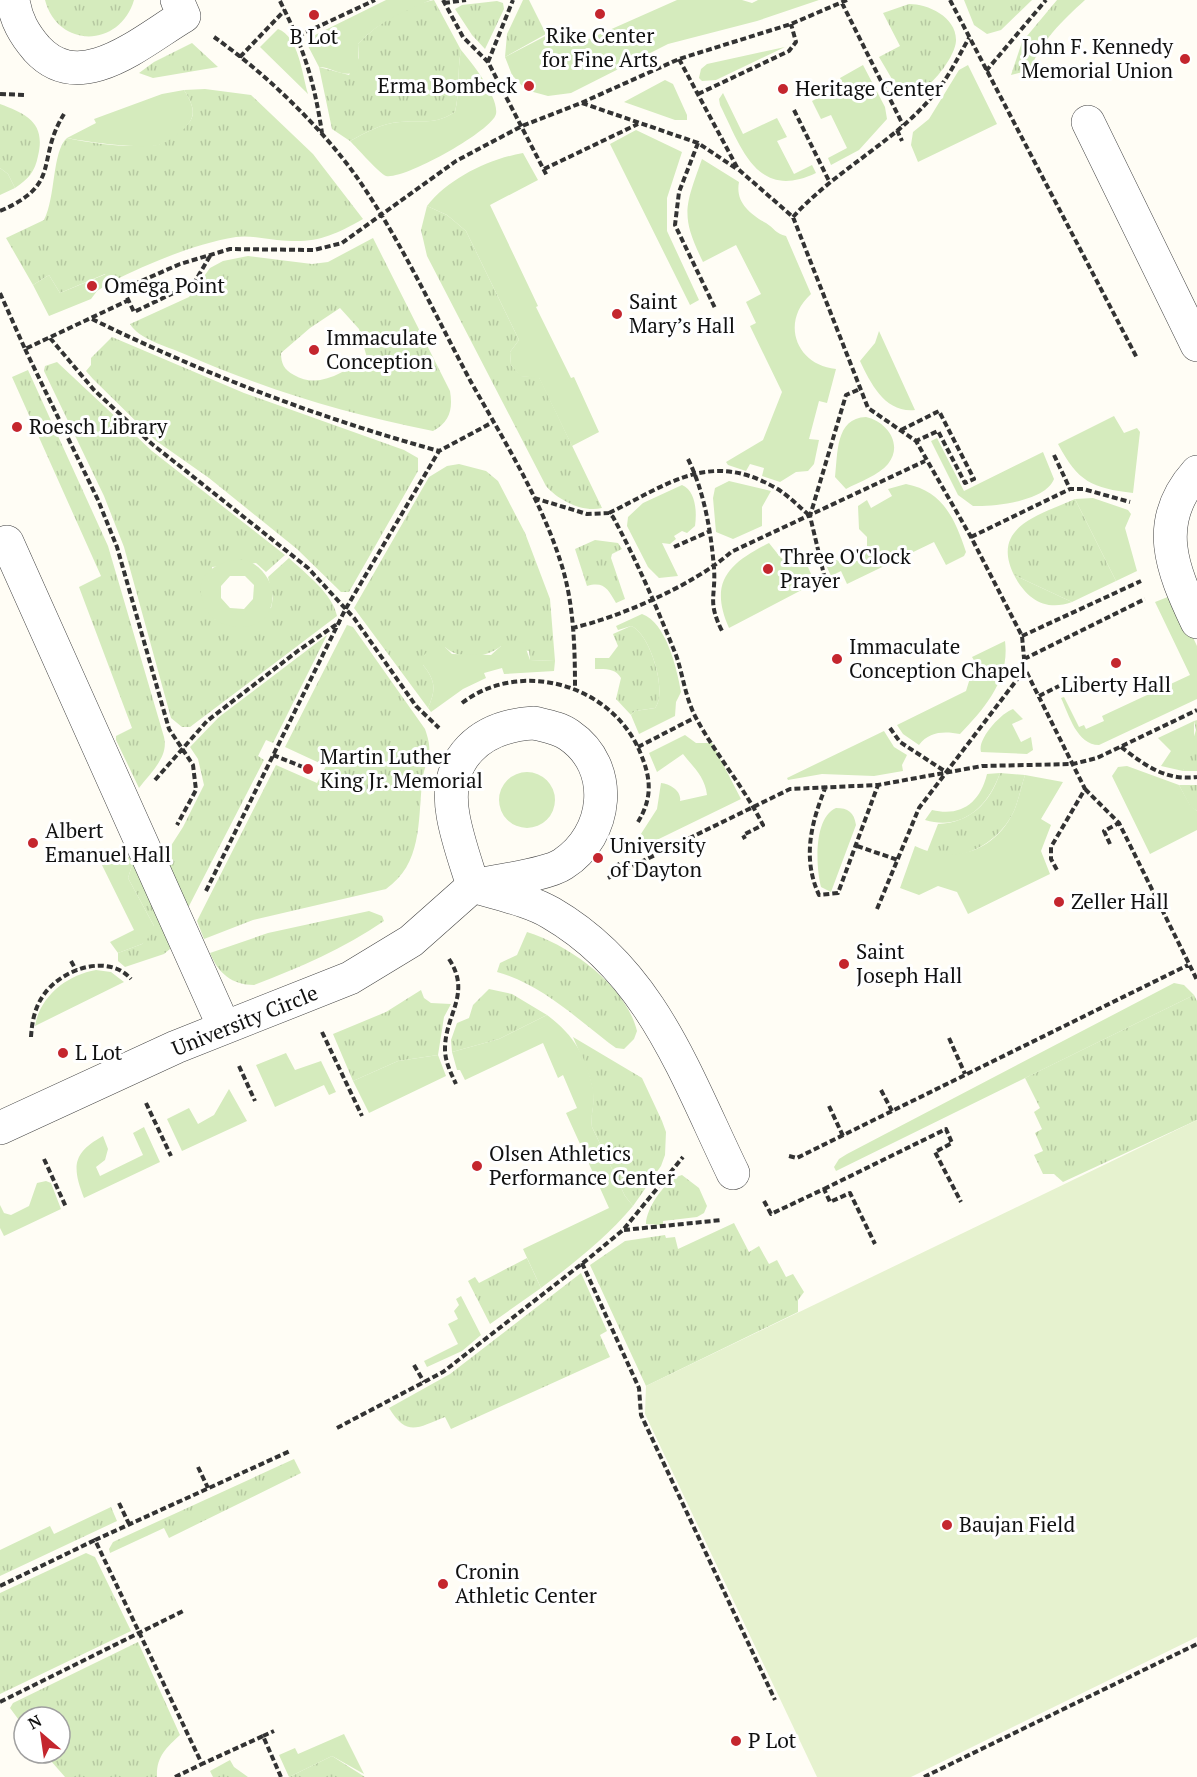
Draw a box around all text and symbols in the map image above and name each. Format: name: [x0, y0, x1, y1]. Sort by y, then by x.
marker: Rike Center for Fine Arts: [593, 7, 607, 21]
marker: B Lot: [307, 8, 321, 22]
place label: Rike Center for Fine Arts: [542, 21, 658, 73]
place label: B Lot: [290, 22, 339, 50]
place label: John F. Kennedy Memorial Union: [1021, 32, 1174, 84]
marker: John F. Kennedy Memorial Union: [1178, 52, 1192, 66]
place label: Erma Bombeck: [378, 71, 517, 99]
place label: Heritage Center: [795, 74, 943, 102]
marker: Erma Bombeck: [522, 79, 536, 93]
marker: Heritage Center: [776, 82, 790, 96]
place label: Omega Point: [104, 271, 225, 299]
marker: Omega Point: [85, 279, 99, 293]
place label: Saint Mary’s Hall: [629, 287, 735, 339]
marker: Saint Mary’s Hall: [610, 307, 624, 321]
place label: Immaculate Conception: [326, 323, 437, 375]
marker: Immaculate Conception: [307, 343, 321, 357]
place label: Roesch Library: [29, 412, 168, 440]
marker: Roesch Library: [10, 420, 24, 434]
place label: Three O'Clock Prayer: [780, 542, 911, 594]
marker: Three O'Clock Prayer: [761, 562, 775, 576]
place label: Immaculate Conception Chapel: [849, 632, 1026, 684]
marker: Immaculate Conception Chapel: [830, 652, 844, 666]
marker: Liberty Hall: [1109, 656, 1123, 670]
place label: Liberty Hall: [1061, 670, 1171, 698]
place label: Martin Luther King Jr. Memorial: [320, 742, 483, 794]
marker: Martin Luther King Jr. Memorial: [301, 762, 315, 776]
place label: Albert Emanuel Hall: [45, 816, 171, 868]
place label: University of Dayton: [610, 831, 706, 883]
marker: Albert Emanuel Hall: [26, 836, 40, 850]
marker: University of Dayton: [591, 851, 605, 865]
place label: Zeller Hall: [1071, 887, 1169, 915]
marker: Zeller Hall: [1052, 895, 1066, 909]
place label: Saint Joseph Hall: [856, 937, 962, 989]
marker: Saint Joseph Hall: [837, 957, 851, 971]
street label: University Circle: [167, 978, 322, 1062]
place label: L Lot: [75, 1038, 123, 1066]
marker: L Lot: [56, 1046, 70, 1060]
place label: Olsen Athletics Performance Center: [489, 1139, 675, 1191]
marker: Olsen Athletics Performance Center: [470, 1159, 484, 1173]
place label: Baujan Field: [959, 1510, 1075, 1538]
marker: Baujan Field: [940, 1518, 954, 1532]
place label: Cronin Athletic Center: [455, 1557, 597, 1609]
marker: Cronin Athletic Center: [436, 1577, 450, 1591]
north arrow: [12, 1705, 72, 1765]
text: N: [24, 1709, 45, 1734]
place label: P Lot: [748, 1726, 797, 1754]
marker: P Lot: [729, 1734, 743, 1748]

